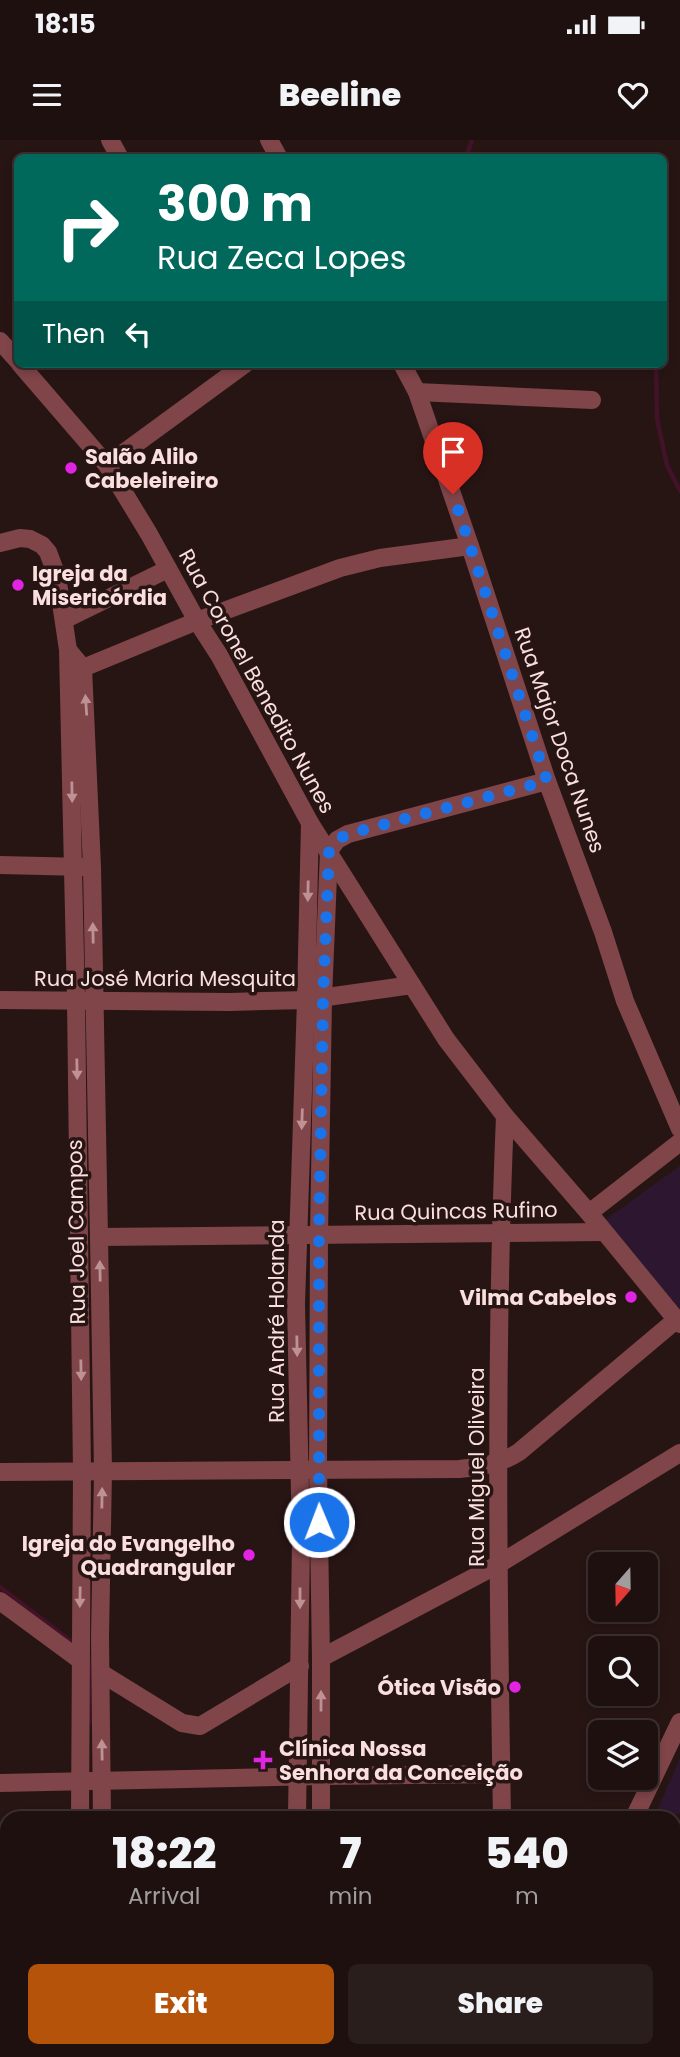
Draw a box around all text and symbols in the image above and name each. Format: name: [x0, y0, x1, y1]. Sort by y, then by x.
text: 18:15: [35, 6, 96, 42]
text: Beeline: [279, 72, 401, 117]
icon: menu: [28, 76, 66, 114]
icon: heart: [614, 76, 652, 114]
text: 300 m: [157, 170, 313, 238]
icon: right: [42, 182, 133, 273]
text: Rua Zeca Lopes: [157, 235, 406, 280]
icon: left: [119, 315, 157, 353]
text: Then: [42, 316, 105, 352]
pin: [423, 422, 483, 494]
icon: arrive: [434, 433, 472, 471]
place label: Salão Alilo Cabeleireiro: [85, 442, 218, 495]
marker: Salão Alilo Cabeleireiro: [63, 460, 79, 476]
street label: Rua Coronel Benedito Nunes: [172, 544, 342, 818]
place label: Igreja da Misericórdia: [32, 559, 167, 612]
marker: Igreja da Misericórdia: [10, 577, 26, 593]
street label: Rua Major Doca Nunes: [508, 623, 612, 857]
one-way arrow: [80, 694, 91, 716]
one-way arrow: [66, 781, 77, 803]
one-way arrow: [303, 881, 314, 903]
one-way arrow: [87, 922, 99, 944]
street label: Rua José Maria Mesquita: [34, 964, 296, 993]
one-way arrow: [71, 1058, 83, 1080]
one-way arrow: [297, 1108, 308, 1130]
street label: Rua Joel Campos: [60, 1139, 92, 1325]
street label: Rua Quincas Rufino: [354, 1195, 558, 1227]
street label: Rua André Holanda: [262, 1219, 291, 1423]
one-way arrow: [94, 1259, 106, 1281]
place label: Vilma Cabelos: [460, 1283, 617, 1312]
marker: Vilma Cabelos: [623, 1289, 639, 1305]
one-way arrow: [292, 1335, 303, 1357]
one-way arrow: [75, 1359, 87, 1381]
street label: Rua Miguel Oliveira: [462, 1367, 491, 1567]
position arrow: [282, 1485, 356, 1559]
one-way arrow: [96, 1487, 108, 1509]
place label: Igreja do Evangelho Quadrangular: [22, 1529, 235, 1582]
marker: Igreja do Evangelho Quadrangular: [241, 1547, 257, 1563]
north arrow: [588, 1552, 658, 1622]
map controls: [588, 1552, 658, 1790]
one-way arrow: [75, 1587, 86, 1609]
one-way arrow: [294, 1587, 306, 1609]
button: search: [588, 1636, 658, 1706]
place label: Ótica Visão: [377, 1673, 501, 1702]
marker: Ótica Visão: [507, 1679, 523, 1695]
one-way arrow: [315, 1690, 327, 1712]
button: layers: [588, 1720, 658, 1790]
place label: Clínica Nossa Senhora da Conceição: [279, 1734, 523, 1787]
one-way arrow: [96, 1739, 108, 1761]
marker: Clínica Nossa Senhora da Conceição: [253, 1750, 273, 1770]
text: 18:22: [112, 1824, 216, 1883]
text: 7: [340, 1824, 361, 1883]
text: 540: [485, 1824, 569, 1883]
text: Arrival: [128, 1880, 200, 1912]
text: min: [328, 1880, 373, 1912]
text: m: [515, 1880, 539, 1912]
button: Exit: [28, 1964, 334, 2044]
button: Share: [348, 1964, 653, 2044]

